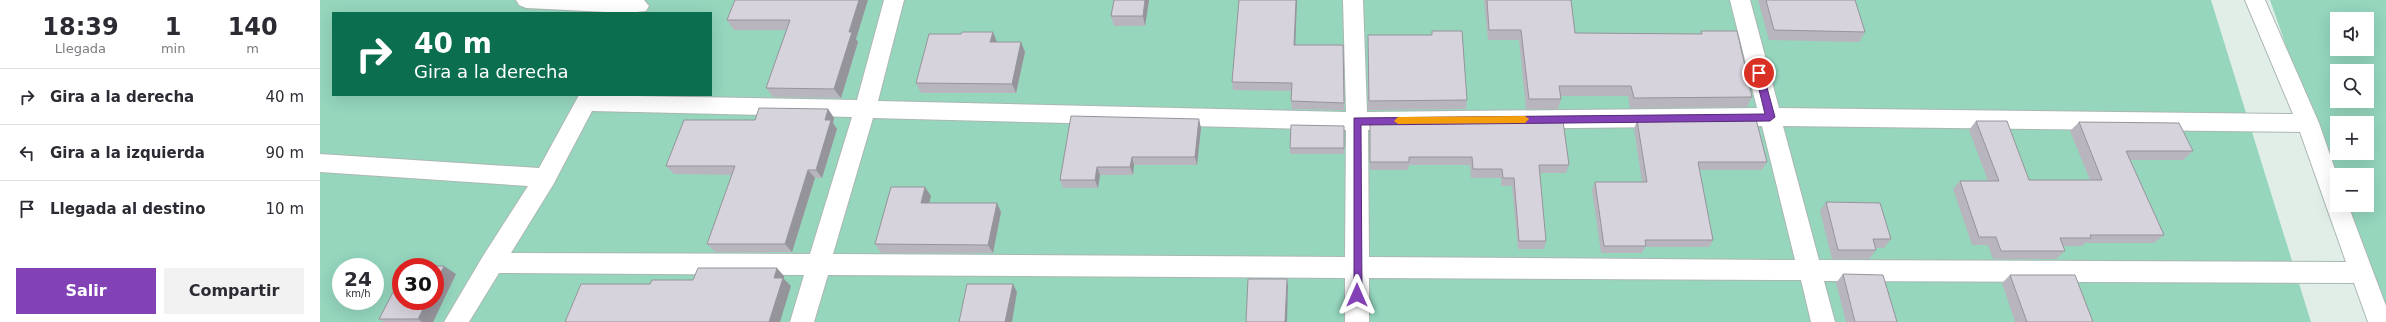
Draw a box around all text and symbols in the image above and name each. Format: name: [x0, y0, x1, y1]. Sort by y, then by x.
map controls: [2330, 12, 2374, 212]
button: sound: [2330, 12, 2374, 56]
text: 18:39: [42, 13, 119, 41]
text: 1: [165, 13, 181, 41]
text: 140: [228, 13, 278, 41]
text: 40 m: [414, 27, 492, 60]
icon: right: [348, 28, 400, 80]
text: Llegada: [55, 41, 106, 56]
text: min: [161, 41, 185, 56]
text: m: [246, 41, 259, 56]
pin: [1742, 56, 1776, 90]
text: Gira a la derecha: [414, 61, 569, 82]
icon: arrive: [1748, 62, 1770, 84]
button: search: [2330, 64, 2374, 108]
icon: right: [16, 86, 38, 108]
text: Gira a la derecha: [50, 88, 194, 106]
text: 40 m: [266, 88, 304, 106]
button: +: [2330, 116, 2374, 160]
icon: left: [16, 142, 38, 164]
text: Gira a la izquierda: [50, 144, 205, 162]
text: 90 m: [266, 144, 304, 162]
button: −: [2330, 168, 2374, 212]
icon: arrive: [16, 198, 38, 220]
text: Llegada al destino: [50, 200, 205, 218]
text: 10 m: [266, 200, 304, 218]
speed limit sign: 30: [392, 258, 444, 310]
text: 24: [344, 267, 372, 291]
button: Salir: [16, 268, 156, 314]
button: Compartir: [164, 268, 304, 314]
position arrow: [1336, 274, 1378, 316]
text: km/h: [345, 288, 371, 299]

